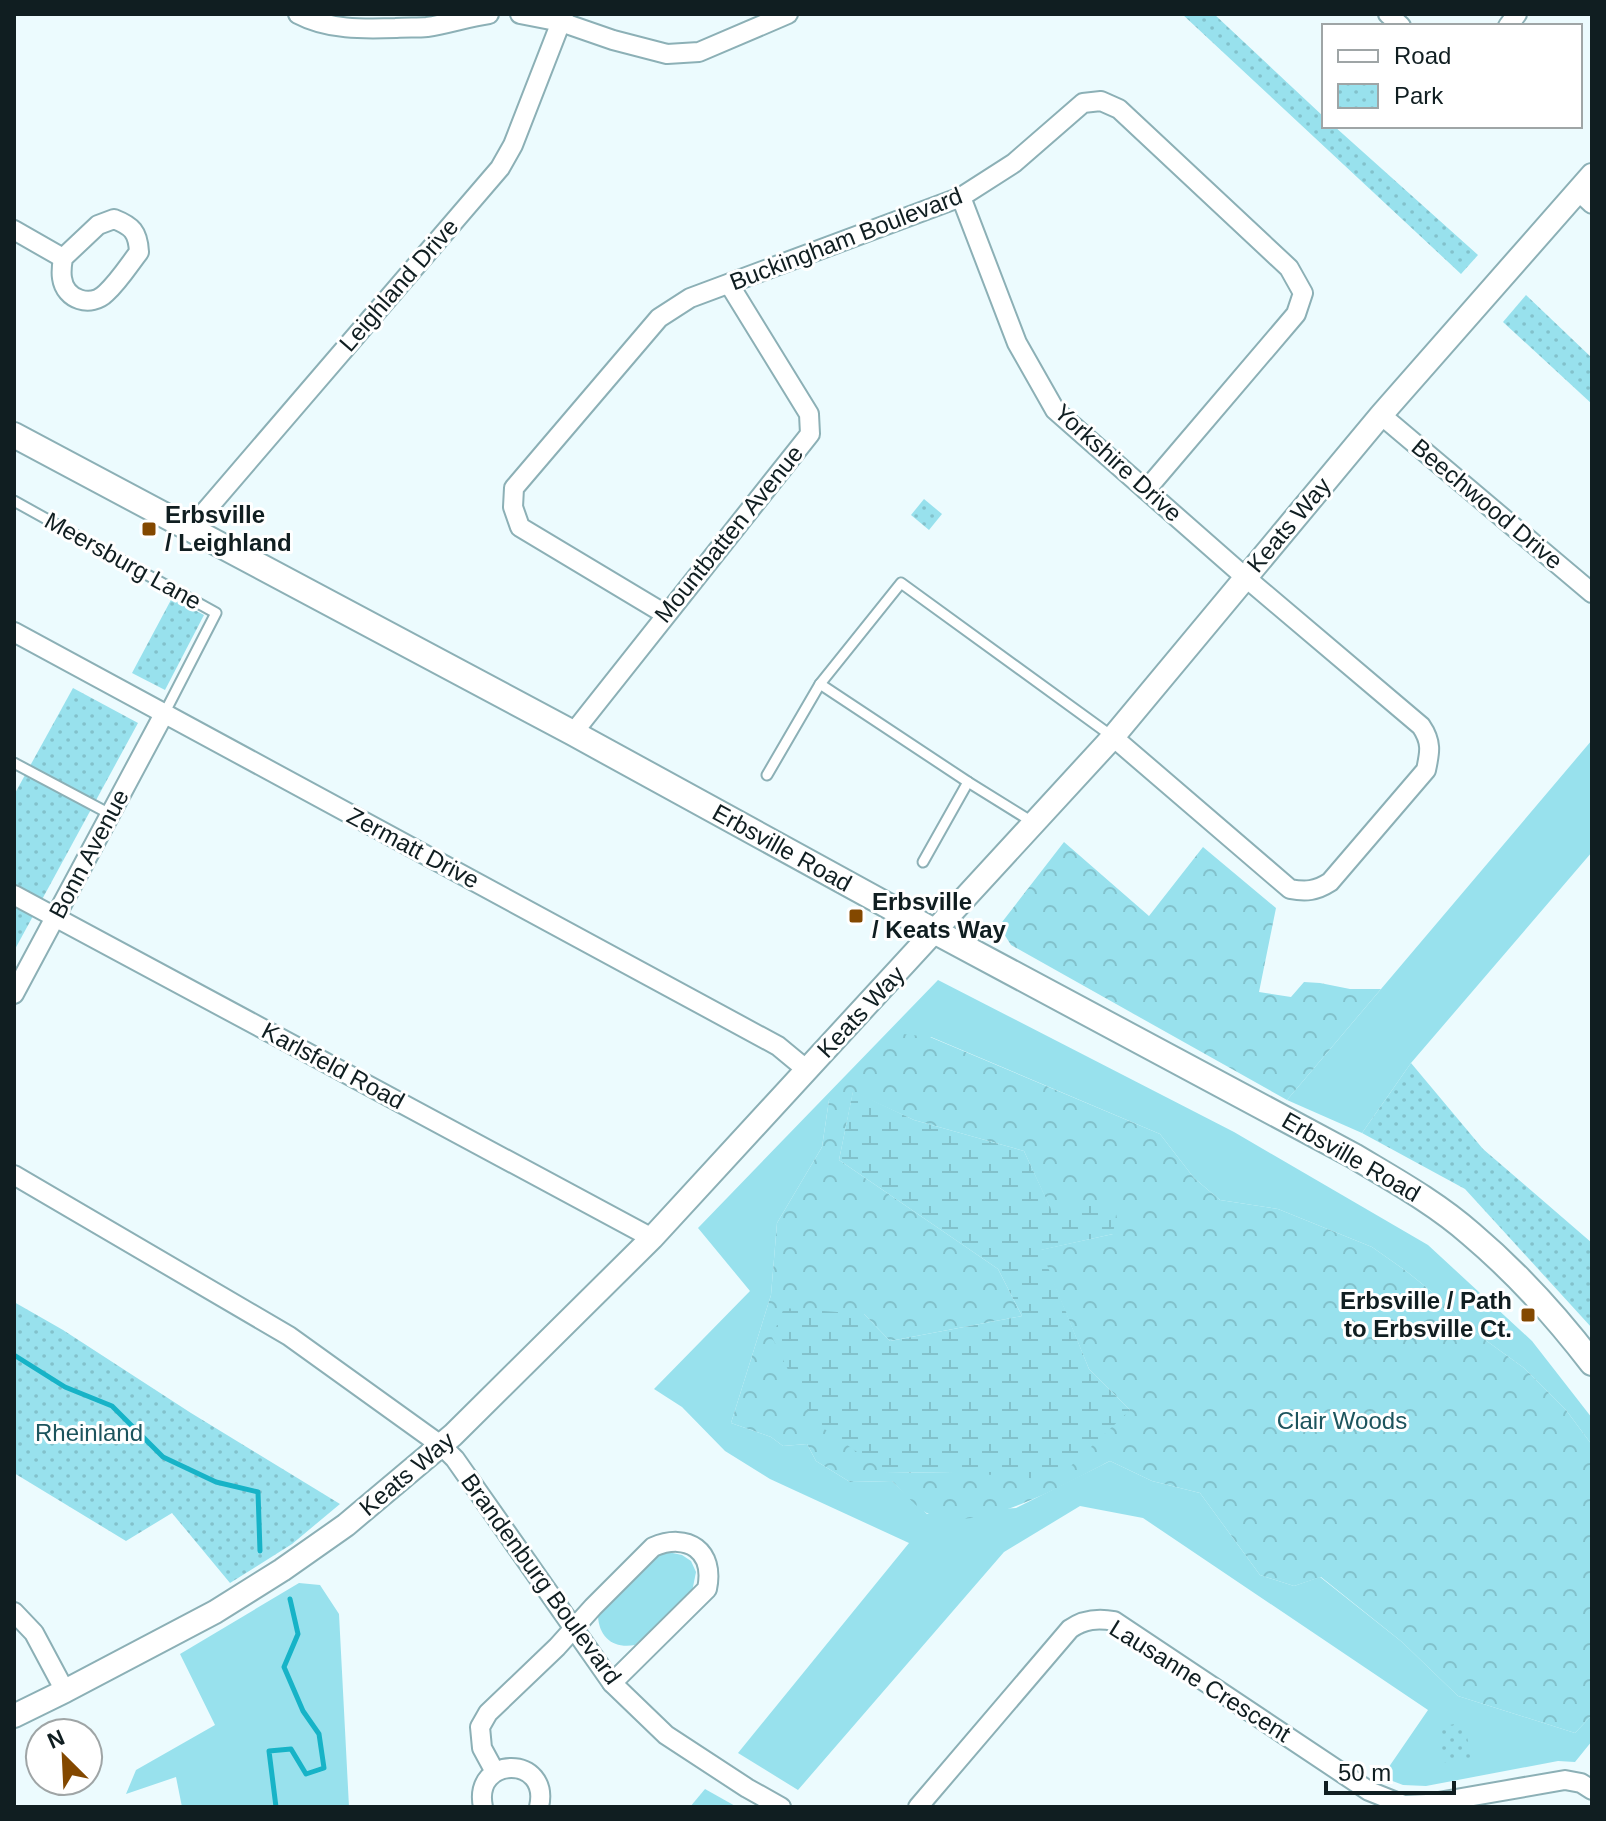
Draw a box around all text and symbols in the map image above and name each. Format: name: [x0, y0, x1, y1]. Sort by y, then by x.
legend: [1322, 24, 1582, 128]
text: Road: [1394, 42, 1451, 69]
text: Park: [1394, 82, 1444, 109]
street label: Buckingham Boulevard: [726, 182, 966, 295]
street label: Leighland Drive: [334, 213, 464, 356]
street label: Yorkshire Drive: [1049, 398, 1188, 527]
street label: Beechwood Drive: [1407, 433, 1568, 574]
street label: Mountbatten Avenue: [649, 440, 808, 628]
street label: Keats Way: [1241, 472, 1336, 577]
place label: Erbsville / Leighland: [165, 501, 292, 556]
street label: Meersburg Lane: [40, 506, 206, 615]
marker: Erbsville / Leighland: [140, 520, 158, 538]
street label: Bonn Avenue: [43, 785, 134, 923]
street label: Erbsville Road: [708, 798, 856, 897]
street label: Zermatt Drive: [343, 802, 484, 894]
place label: Erbsville / Keats Way: [872, 888, 1006, 943]
marker: Erbsville / Keats Way: [847, 907, 865, 925]
street label: Keats Way: [811, 960, 910, 1063]
street label: Karlsfeld Road: [257, 1017, 409, 1114]
street label: Erbsville Road: [1277, 1106, 1425, 1207]
place label: Erbsville / Path to Erbsville Ct.: [1340, 1287, 1512, 1342]
marker: Erbsville / Path to Erbsville Ct.: [1519, 1306, 1537, 1324]
park label: Clair Woods: [1277, 1407, 1407, 1434]
park label: Rheinland: [35, 1419, 143, 1446]
street label: Keats Way: [354, 1426, 459, 1521]
street label: Brandenburg Boulevard: [456, 1468, 627, 1689]
street label: Lausanne Crescent: [1105, 1614, 1296, 1747]
north arrow: [24, 1717, 104, 1797]
text: N: [44, 1725, 68, 1754]
scale bar: [1326, 1745, 1454, 1795]
text: 50 m: [1338, 1759, 1391, 1786]

